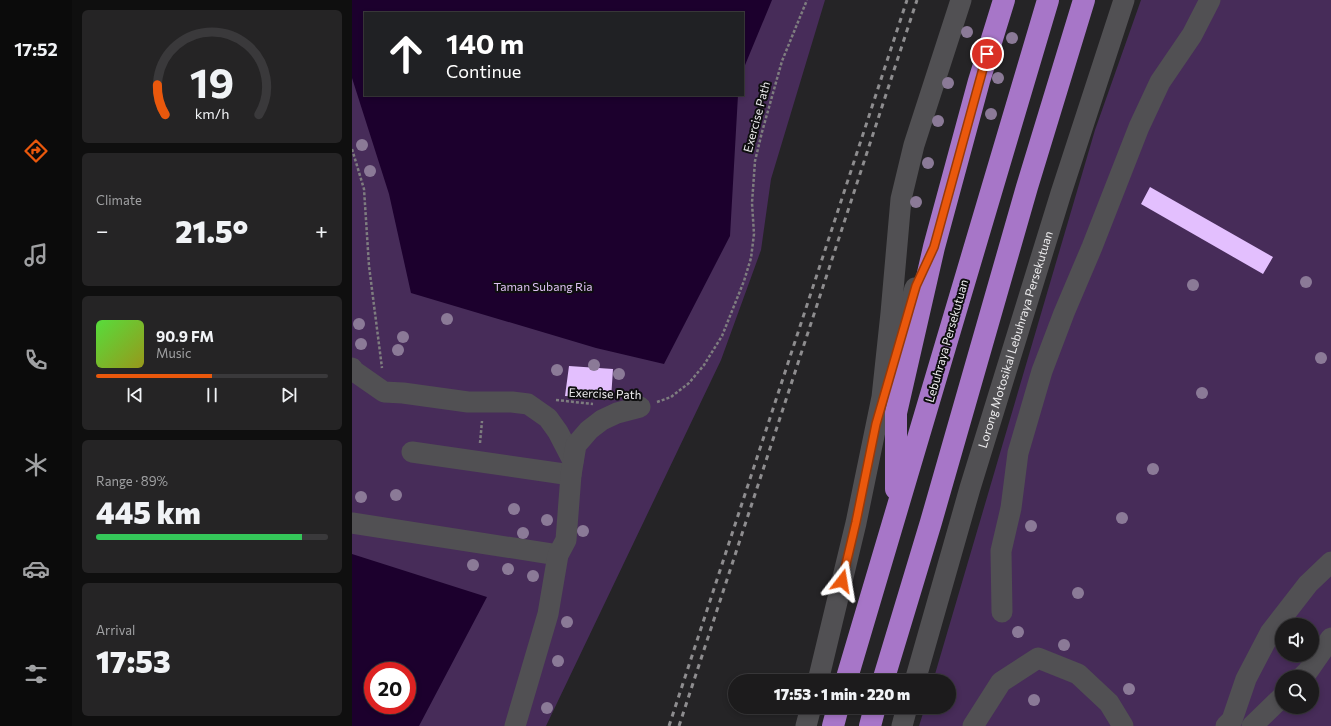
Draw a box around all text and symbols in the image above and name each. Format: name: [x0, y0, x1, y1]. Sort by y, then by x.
text: 140 m: [446, 26, 524, 60]
icon: ahead: [380, 28, 432, 80]
pin: [970, 37, 1004, 71]
text: 17:52: [14, 38, 58, 60]
icon: arrive: [976, 43, 998, 65]
text: 19: [190, 55, 234, 106]
text: Continue: [446, 60, 521, 82]
street label: Exercise Path: [740, 80, 772, 154]
text: km/h: [195, 103, 229, 121]
icon: directions: [22, 137, 50, 165]
text: Climate: [96, 192, 142, 208]
text: 21.5°: [175, 212, 248, 249]
text: −: [96, 217, 109, 244]
text: +: [315, 217, 328, 244]
street label: Lorong Motosikal Lebuhraya Persekutuan: [975, 229, 1055, 449]
icon: music: [22, 241, 50, 269]
street label: Lebuhraya Persekutuan: [922, 278, 970, 404]
park label: Taman Subang Ria: [493, 279, 593, 293]
text: 90.9 FM: [156, 327, 214, 345]
text: Music: [156, 345, 191, 361]
icon: phone: [22, 346, 50, 374]
icon: previous: [124, 384, 146, 406]
icon: pause: [201, 384, 223, 406]
icon: next: [278, 384, 300, 406]
street label: Exercise Path: [568, 385, 642, 401]
icon: climate: [22, 451, 50, 479]
text: Range · 89%: [96, 473, 168, 489]
text: 445 km: [96, 493, 201, 530]
icon: car: [22, 555, 50, 583]
position arrow: [821, 560, 863, 602]
map controls: [1275, 618, 1319, 714]
button: sound: [1275, 618, 1319, 662]
text: Arrival: [96, 622, 135, 638]
text: 17:53: [96, 642, 171, 679]
icon: filters: [22, 660, 50, 688]
speed limit sign: 20: [364, 662, 416, 714]
button: search: [1275, 670, 1319, 714]
text: 17:53 · 1 min · 220 m: [774, 685, 910, 703]

